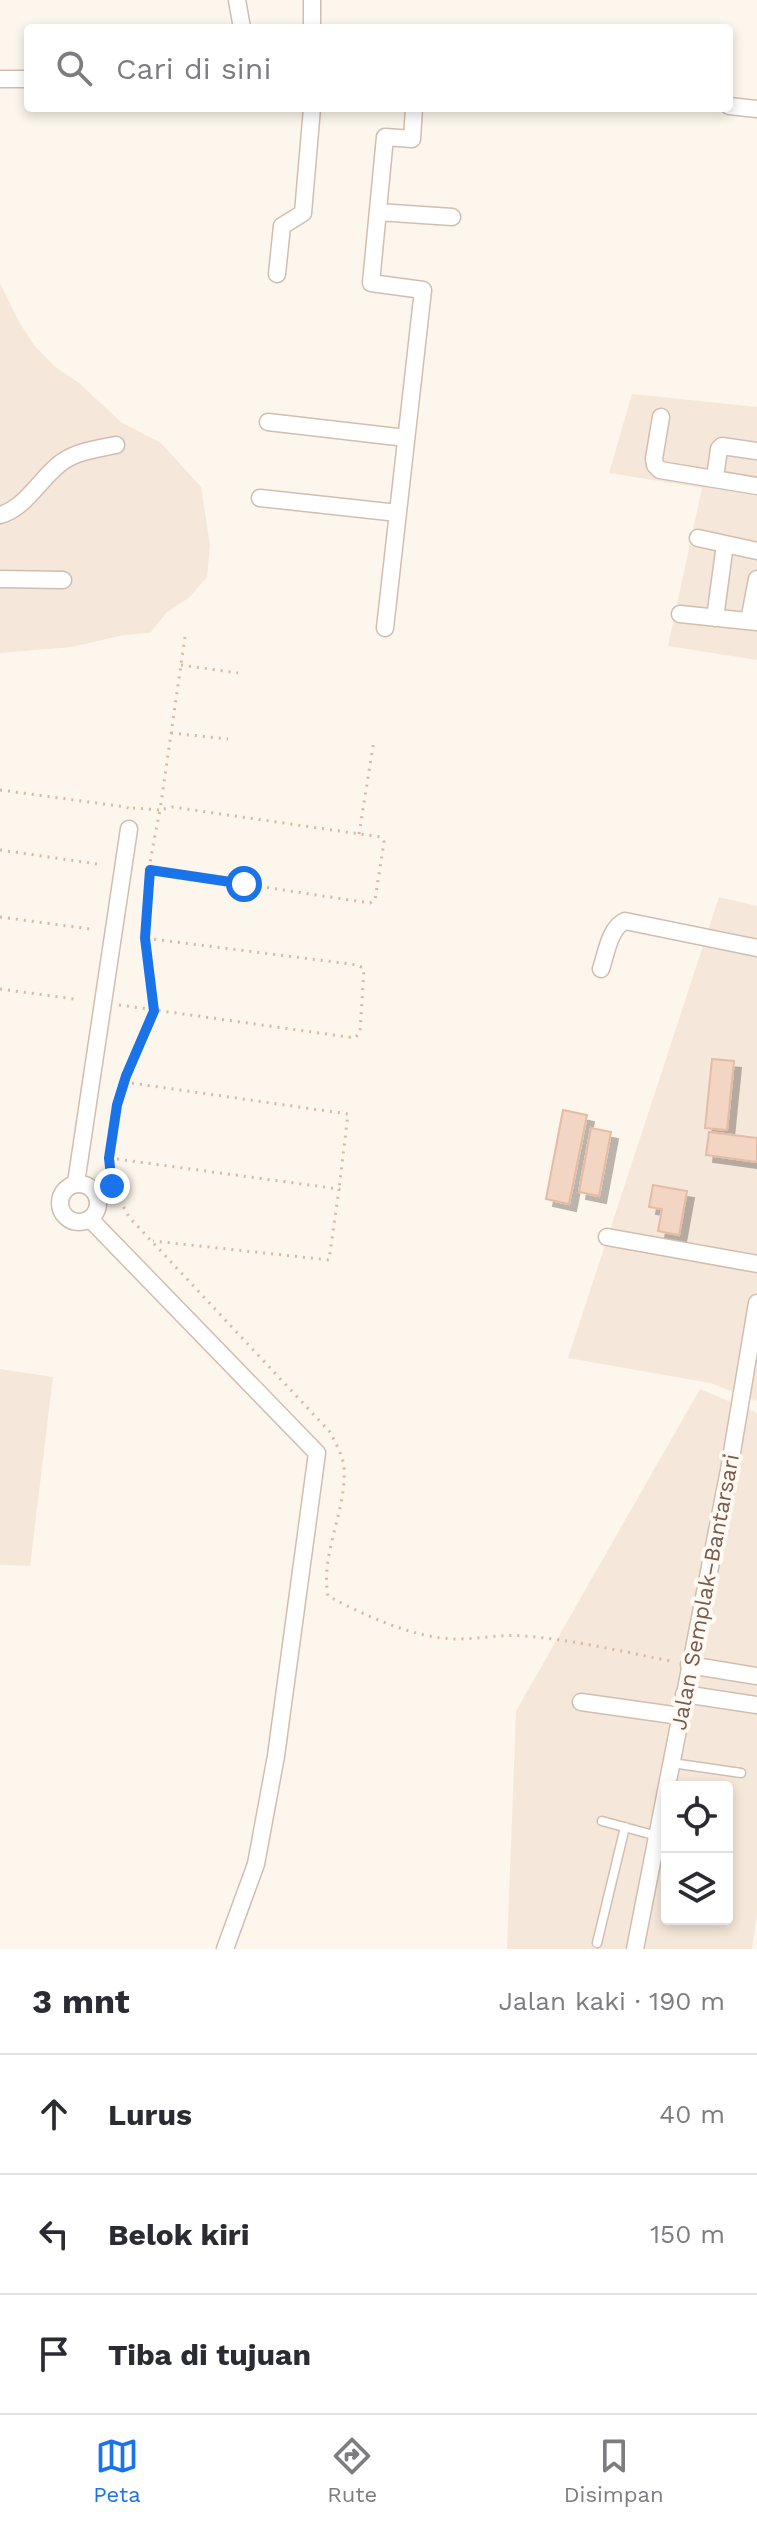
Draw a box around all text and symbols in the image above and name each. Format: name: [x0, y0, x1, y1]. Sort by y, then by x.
search box: [24, 24, 733, 112]
icon: search: [52, 46, 96, 90]
text: Cari di sini: [116, 51, 271, 86]
route start: [226, 866, 262, 902]
route end: [94, 1168, 130, 1204]
street label: Jalan Semplak–Bantarsari: [666, 1452, 744, 1732]
map controls: [661, 1781, 733, 1925]
button: locate: [661, 1781, 733, 1853]
button: layers: [661, 1853, 733, 1925]
text: 3 mnt: [32, 1981, 130, 2021]
text: Jalan kaki · 190 m: [498, 1986, 725, 2016]
icon: ahead: [32, 2092, 76, 2136]
text: Lurus: [108, 2097, 192, 2132]
text: 40 m: [659, 2099, 725, 2129]
icon: left: [32, 2212, 76, 2256]
text: Belok kiri: [108, 2217, 250, 2252]
text: 150 m: [650, 2219, 725, 2249]
icon: arrive: [32, 2332, 76, 2376]
text: Tiba di tujuan: [108, 2337, 311, 2372]
tab: Peta: [93, 2434, 141, 2507]
tab: Rute: [327, 2434, 377, 2507]
tab: Disimpan: [564, 2434, 664, 2507]

